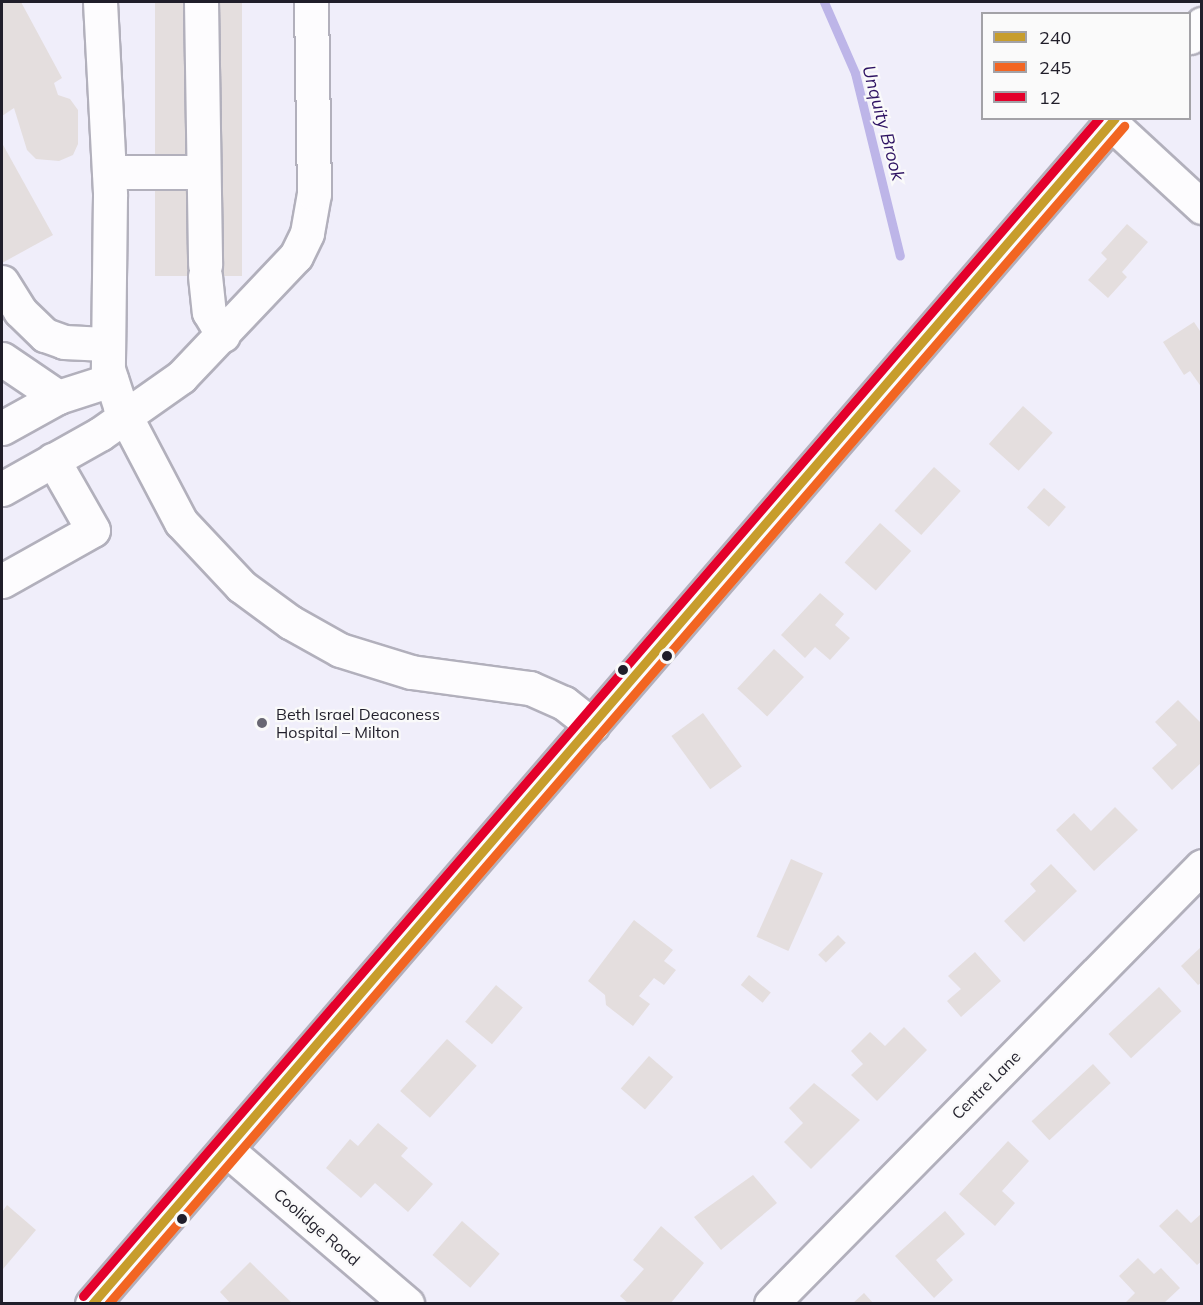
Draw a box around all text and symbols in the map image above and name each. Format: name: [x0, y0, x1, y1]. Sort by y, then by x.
legend: [981, 12, 1191, 120]
text: 240: [1039, 26, 1071, 49]
text: 245: [1039, 56, 1071, 79]
water label: Unquity Brook: [857, 63, 909, 183]
text: 12: [1039, 86, 1061, 109]
unlabelled marker: [661, 650, 673, 662]
unlabelled marker: [617, 664, 629, 676]
place label: Beth Israel Deaconess Hospital – Milton: [276, 704, 440, 742]
marker: Beth Israel Deaconess Hospital – Milton: [253, 714, 271, 732]
street label: Centre Lane: [948, 1047, 1024, 1123]
street label: Coolidge Road: [270, 1184, 364, 1270]
unlabelled marker: [176, 1213, 188, 1225]

